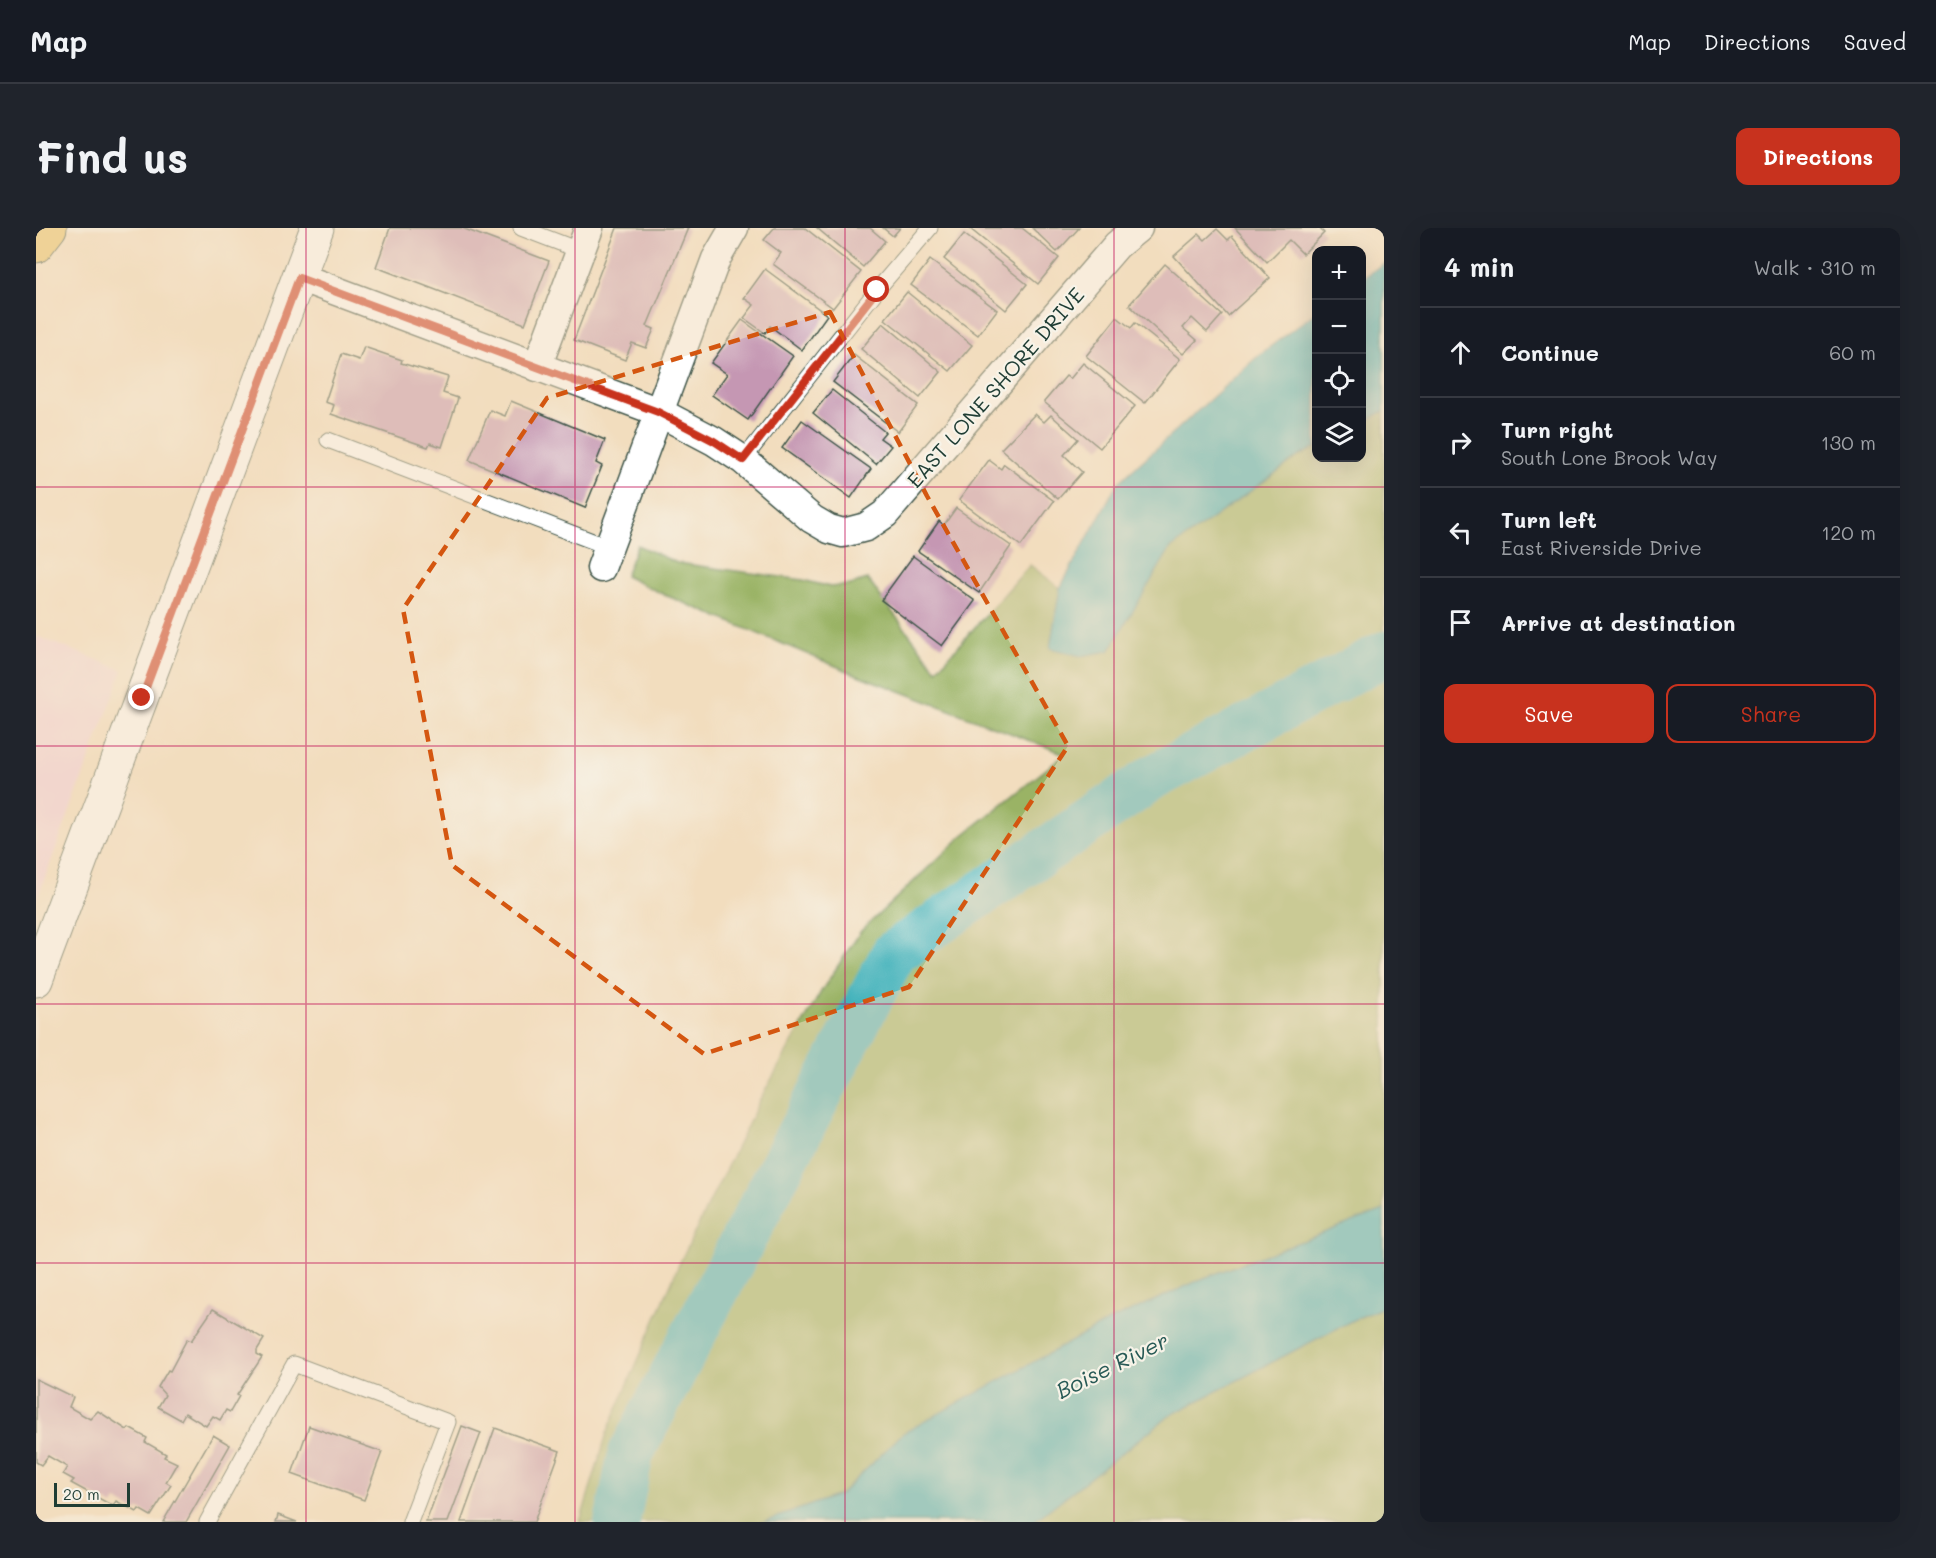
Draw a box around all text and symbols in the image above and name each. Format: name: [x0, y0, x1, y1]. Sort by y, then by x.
text: Map: [30, 23, 87, 59]
text: Map: [1628, 28, 1671, 55]
text: Directions: [1704, 28, 1811, 55]
text: Saved: [1844, 28, 1906, 55]
button: Directions: [1736, 128, 1900, 185]
text: Find us: [36, 129, 188, 184]
map controls: [1312, 246, 1366, 462]
button: +: [1312, 246, 1366, 300]
text: 4 min: [1444, 250, 1514, 284]
text: Walk · 310 m: [1753, 254, 1876, 280]
route start: [863, 276, 889, 302]
street label: EAST LONE SHORE DRIVE: [901, 281, 1089, 493]
button: −: [1312, 300, 1366, 354]
icon: ahead: [1444, 336, 1477, 369]
text: Continue: [1501, 338, 1599, 367]
text: 60 m: [1829, 339, 1876, 365]
button: locate: [1312, 354, 1366, 408]
button: layers: [1312, 408, 1366, 462]
text: Turn right: [1501, 415, 1613, 444]
icon: right: [1444, 426, 1477, 459]
text: 130 m: [1821, 429, 1876, 455]
text: South Lone Brook Way: [1501, 444, 1717, 470]
text: Turn left: [1501, 505, 1597, 534]
icon: left: [1444, 516, 1477, 549]
text: 120 m: [1821, 519, 1876, 545]
text: East Riverside Drive: [1501, 534, 1702, 560]
icon: arrive: [1444, 606, 1477, 639]
text: Arrive at destination: [1501, 608, 1736, 637]
route end: [128, 684, 154, 710]
button: Save: [1444, 684, 1654, 743]
button: Share: [1666, 684, 1876, 743]
water label: Boise River: [1051, 1325, 1173, 1405]
scale bar: [54, 1480, 130, 1508]
text: 20 m: [63, 1483, 100, 1504]

